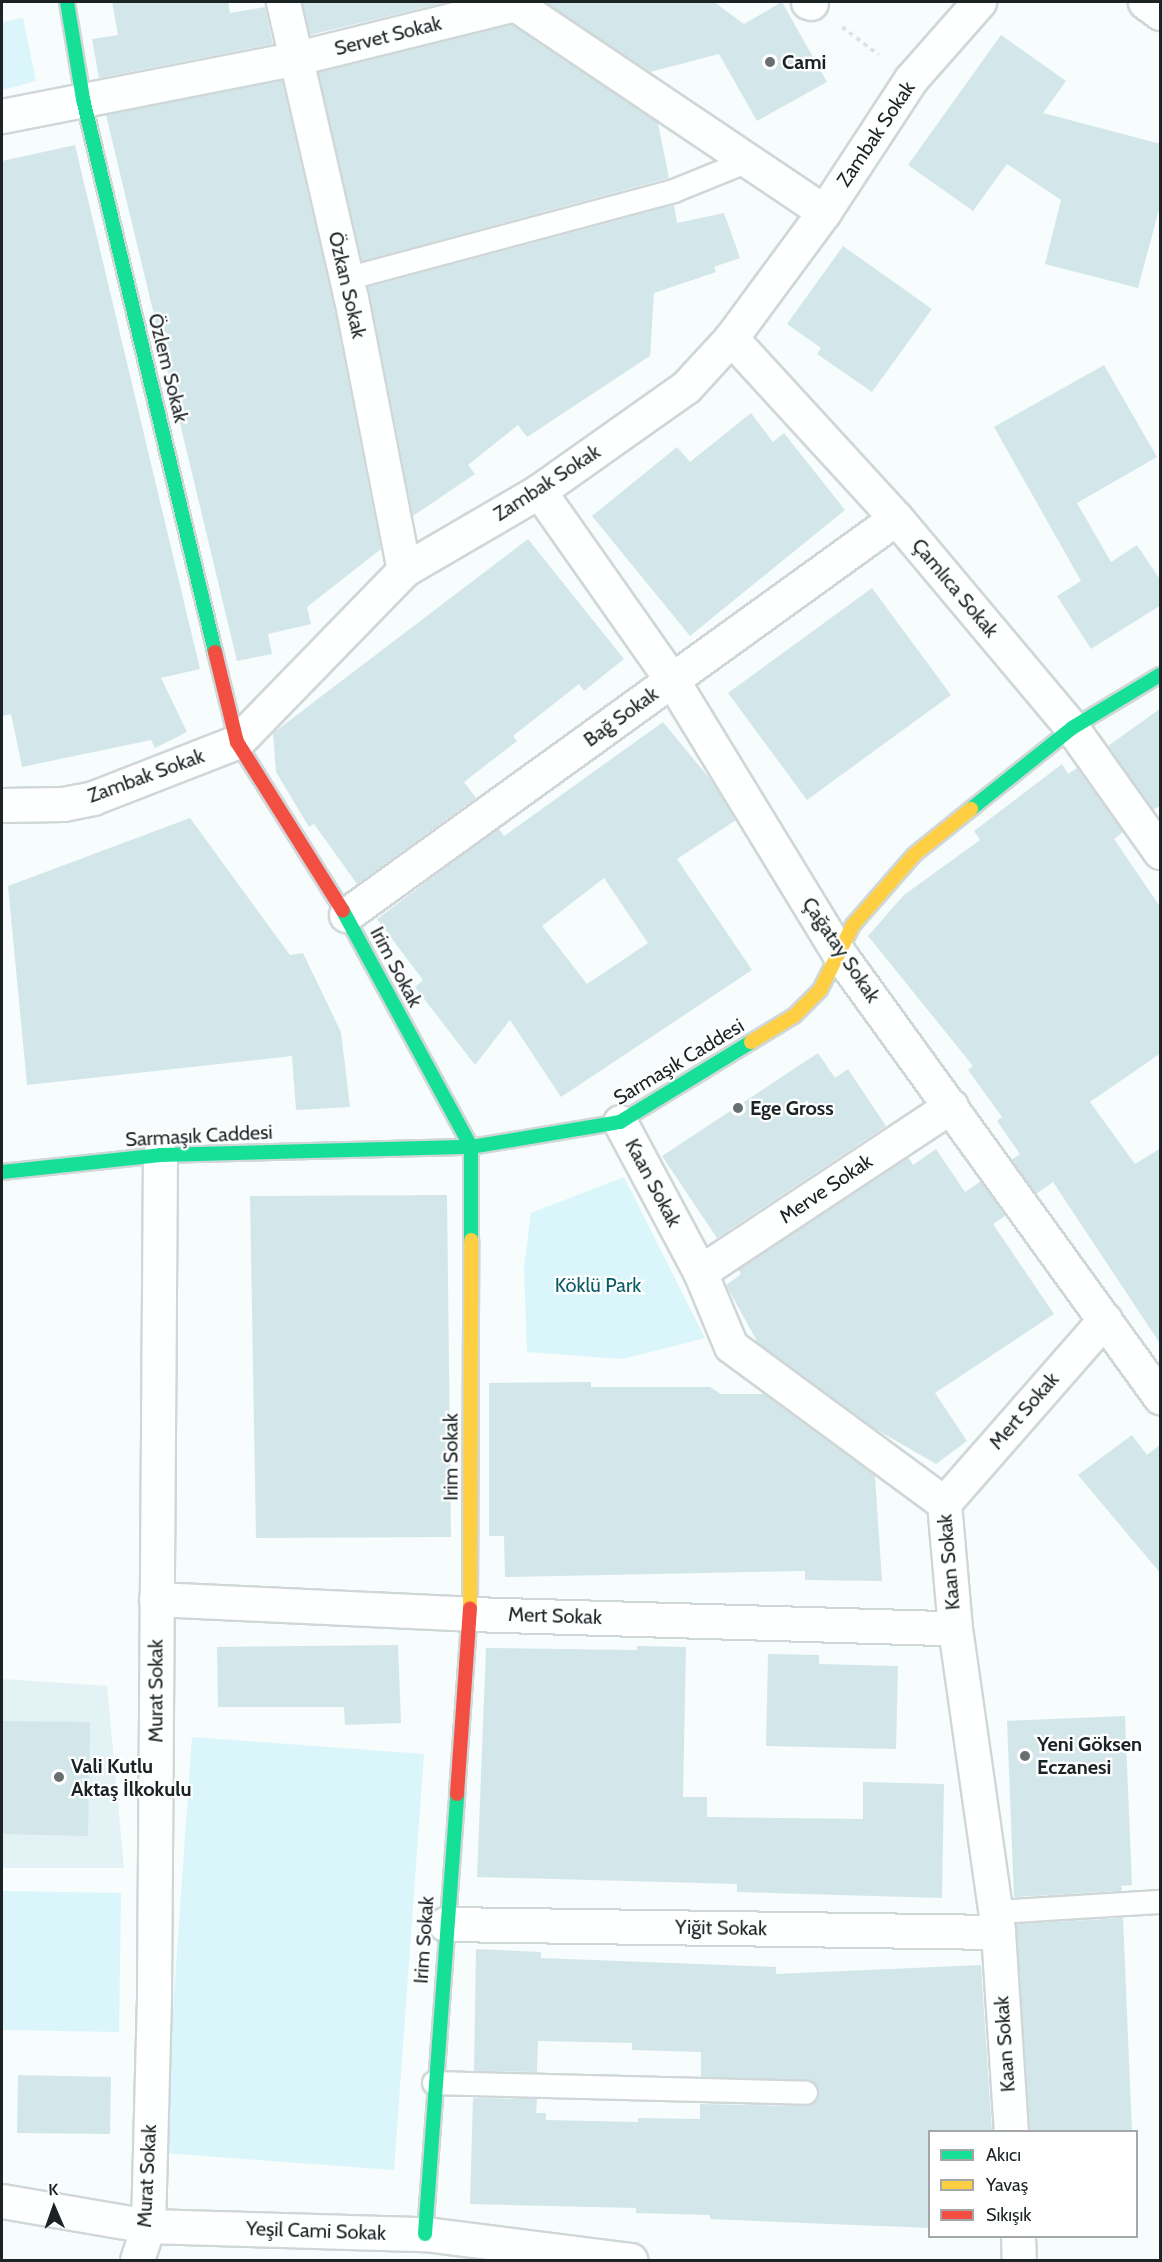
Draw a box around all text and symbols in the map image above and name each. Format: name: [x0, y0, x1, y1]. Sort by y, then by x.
street label: Servet Sokak: [332, 11, 444, 61]
place label: Cami: [782, 50, 826, 74]
marker: Cami: [763, 55, 777, 69]
street label: Zambak Sokak: [832, 77, 920, 191]
street label: Özkan Sokak: [323, 229, 371, 341]
street label: Özlem Sokak: [143, 311, 193, 425]
street label: Zambak Sokak: [489, 440, 605, 526]
street label: Çamlıca Sokak: [907, 534, 1003, 642]
street label: Bağ Sokak: [579, 682, 663, 752]
street label: Zambak Sokak: [84, 744, 208, 808]
street label: Çağatay Sokak: [797, 893, 885, 1007]
street label: Irim Sokak: [365, 923, 427, 1011]
street label: Sarmaşık Caddesi: [610, 1014, 748, 1110]
place label: Ege Gross: [750, 1096, 834, 1120]
marker: Ege Gross: [731, 1101, 745, 1115]
street label: Sarmaşık Caddesi: [125, 1120, 273, 1152]
street label: Kaan Sokak: [620, 1135, 686, 1231]
street label: Merve Sokak: [775, 1149, 877, 1229]
park label: Köklü Park: [555, 1273, 641, 1297]
street label: Mert Sokak: [984, 1368, 1064, 1454]
street label: Irim Sokak: [439, 1413, 463, 1501]
street label: Kaan Sokak: [933, 1513, 965, 1611]
street label: Mert Sokak: [508, 1602, 602, 1630]
street label: Murat Sokak: [144, 1639, 168, 1743]
place label: Yeni Göksen Eczanesi: [1037, 1732, 1142, 1779]
marker: Yeni Göksen Eczanesi: [1018, 1749, 1032, 1763]
place label: Vali Kutlu Aktaş İlkokulu: [71, 1754, 192, 1801]
marker: Vali Kutlu Aktaş İlkokulu: [52, 1770, 66, 1784]
street label: Irim Sokak: [409, 1895, 439, 1985]
street label: Yiğit Sokak: [675, 1915, 767, 1941]
street label: Kaan Sokak: [990, 1995, 1020, 2093]
street label: Murat Sokak: [132, 2124, 162, 2228]
legend: [928, 2130, 1138, 2238]
text: Akıcı: [986, 2144, 1021, 2166]
text: Yavaş: [986, 2174, 1028, 2196]
north arrow: [24, 2178, 84, 2238]
text: K: [48, 2180, 59, 2199]
text: Sıkışık: [986, 2204, 1031, 2226]
street label: Yeşil Cami Sokak: [246, 2217, 386, 2245]

